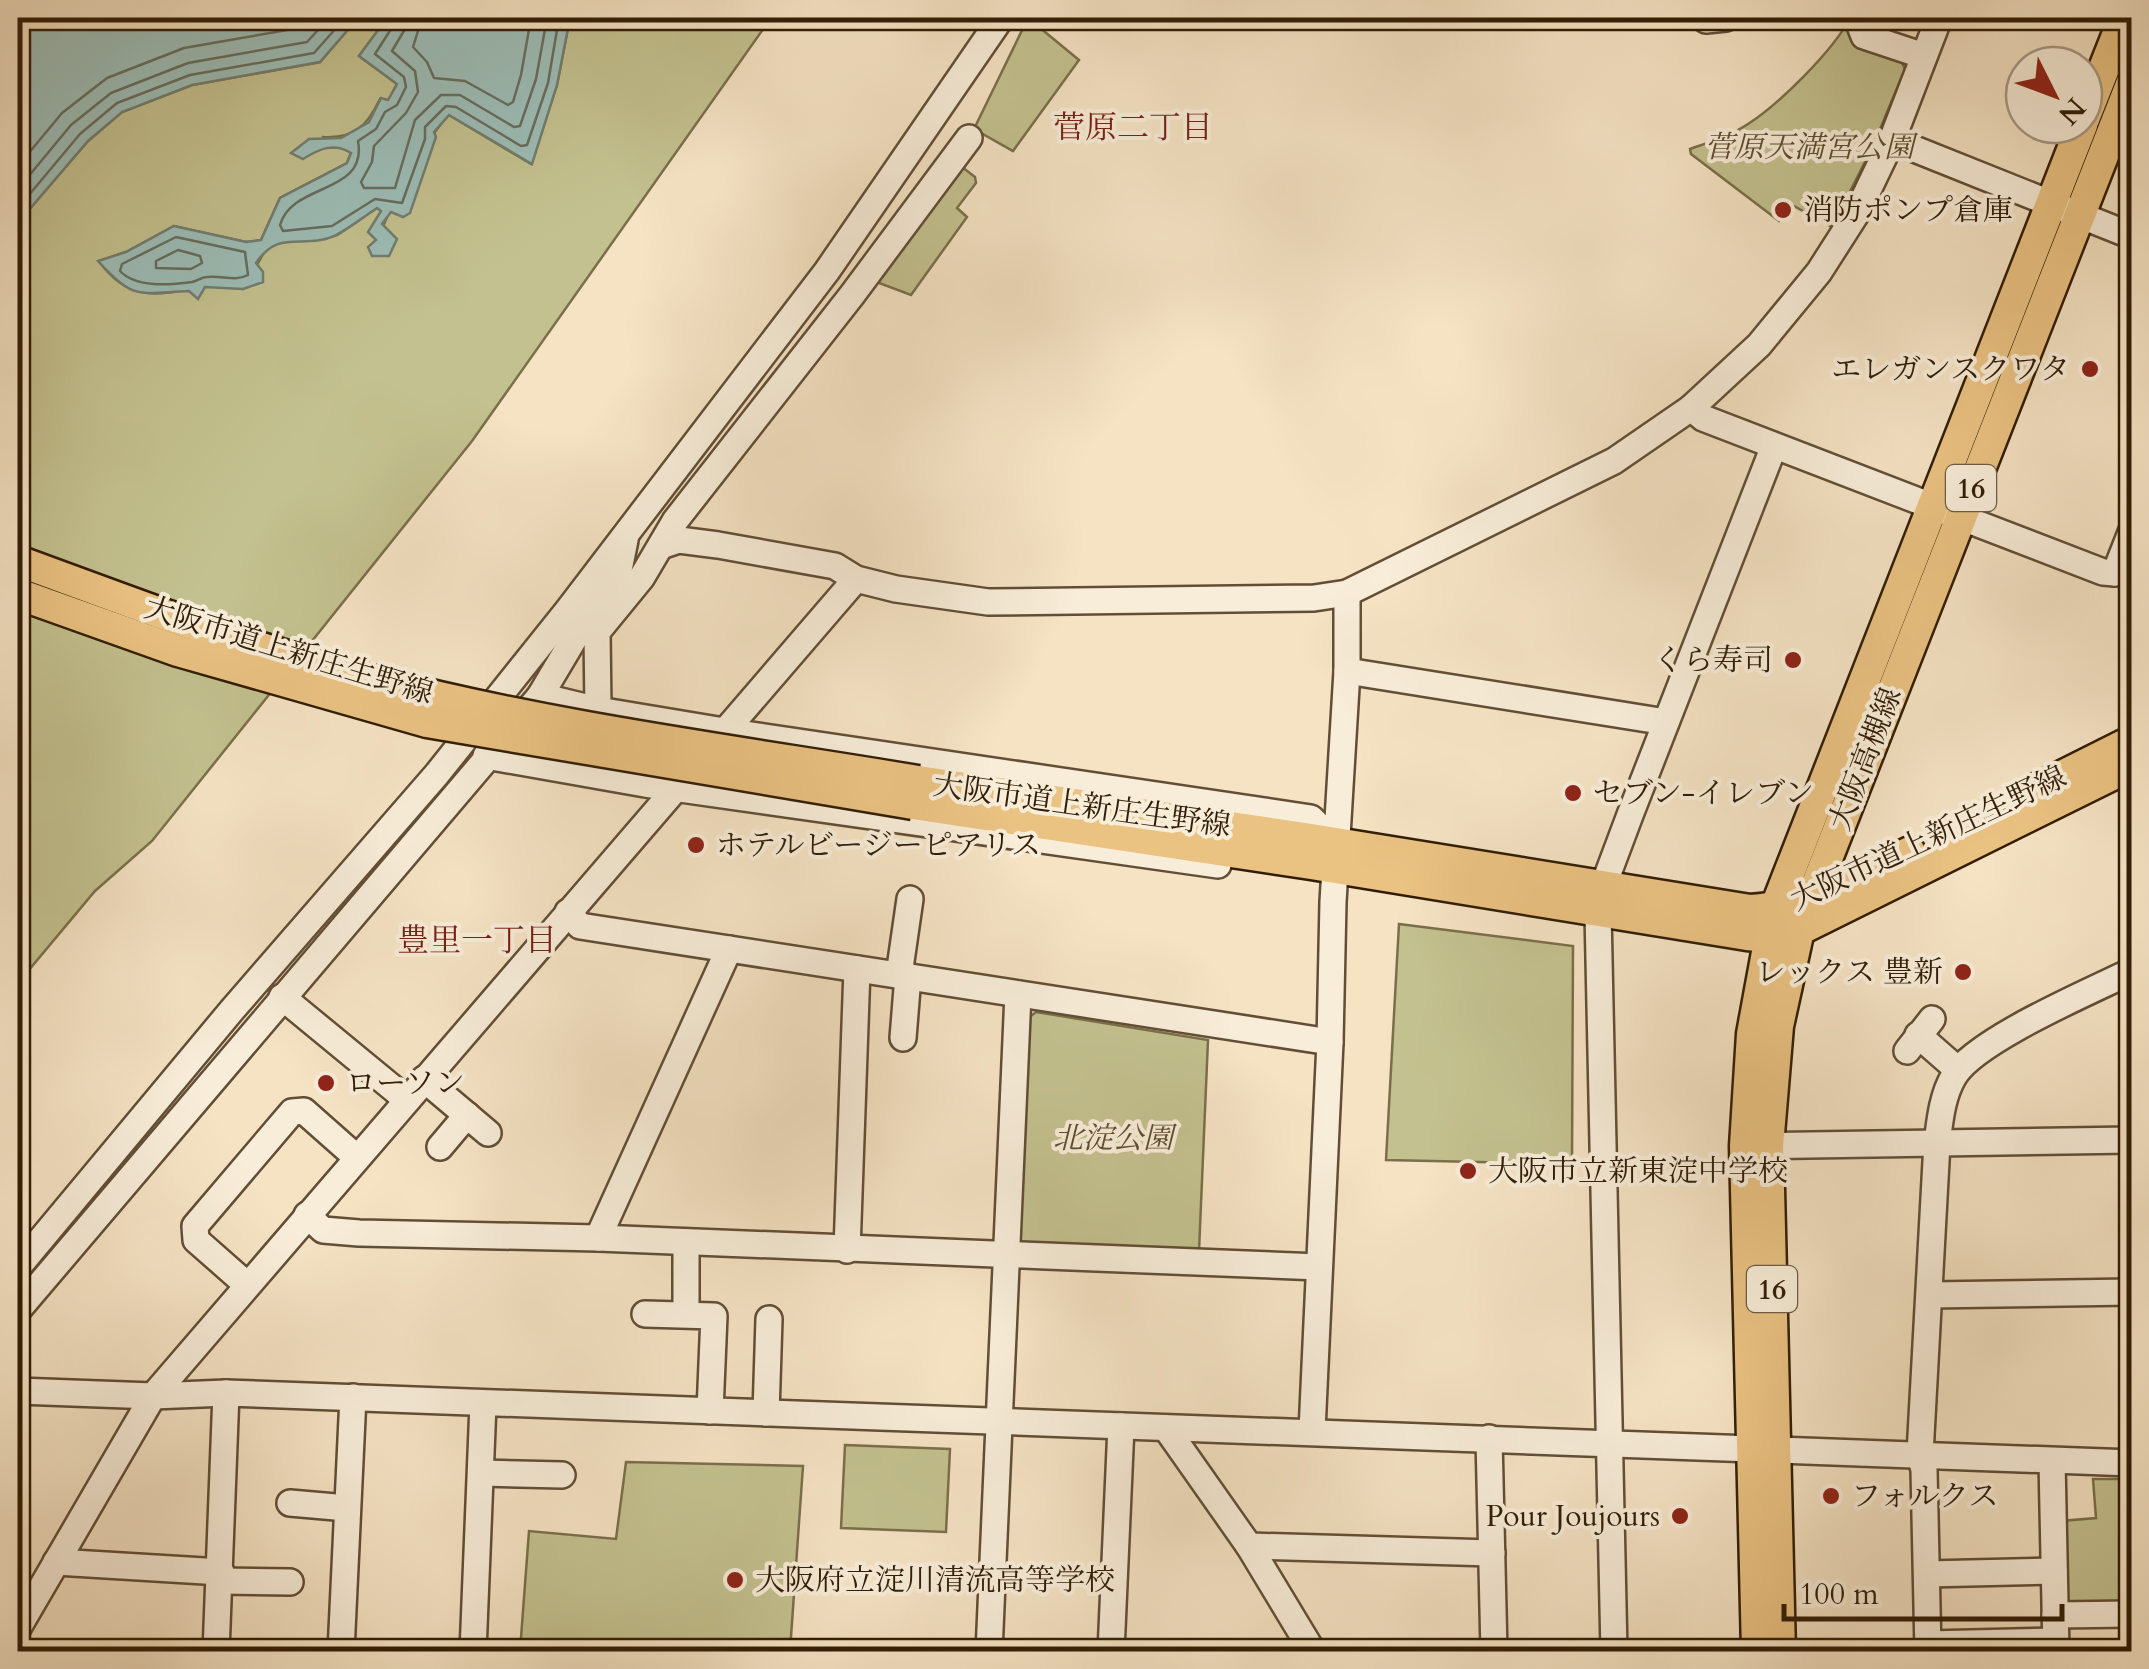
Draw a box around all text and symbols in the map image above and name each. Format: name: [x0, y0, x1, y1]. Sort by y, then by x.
north arrow: [2004, 45, 2104, 145]
text: N: [2050, 89, 2094, 133]
district label: 菅原二丁目: [1053, 106, 1213, 150]
park label: 菅原天満宮公園: [1704, 127, 1919, 168]
place label: 消防ポンプ倉庫: [1803, 190, 2013, 231]
marker: 消防ポンプ倉庫: [1772, 199, 1794, 221]
place label: エレガンスクワタ: [1831, 349, 2070, 390]
marker: エレガンスクワタ: [2079, 358, 2101, 380]
road number: 16: [1946, 465, 1996, 511]
street label: 大阪市道上新庄生野線: [139, 587, 438, 714]
place label: くら寿司: [1653, 640, 1773, 681]
marker: くら寿司: [1782, 649, 1804, 671]
street label: 大阪高槻線: [1819, 682, 1911, 837]
street label: 大阪市道上新庄生野線: [1784, 756, 2073, 920]
street label: 大阪市道上新庄生野線: [931, 764, 1233, 847]
place label: セブン-イレブン: [1593, 773, 1814, 814]
marker: セブン-イレブン: [1562, 782, 1584, 804]
place label: ホテルビージーピアリス: [716, 825, 1041, 866]
marker: ホテルビージーピアリス: [685, 834, 707, 856]
district label: 豊里一丁目: [397, 919, 557, 963]
place label: レックス 豊新: [1756, 952, 1943, 993]
marker: レックス 豊新: [1952, 961, 1974, 983]
place label: ローソン: [346, 1063, 465, 1104]
marker: ローソン: [315, 1072, 337, 1094]
park label: 北淀公園: [1053, 1118, 1178, 1159]
place label: 大阪市立新東淀中学校: [1488, 1151, 1788, 1192]
marker: 大阪市立新東淀中学校: [1457, 1160, 1479, 1182]
road number: 16: [1747, 1266, 1797, 1312]
place label: フォルクス: [1851, 1476, 1999, 1517]
marker: フォルクス: [1820, 1485, 1842, 1507]
place label: Pour Joujours: [1486, 1496, 1660, 1537]
marker: Pour Joujours: [1669, 1505, 1691, 1527]
scale bar: [1784, 1559, 2062, 1621]
place label: 大阪府立淀川清流高等学校: [755, 1560, 1115, 1601]
marker: 大阪府立淀川清流高等学校: [724, 1569, 746, 1591]
text: 100 m: [1799, 1574, 1879, 1615]

